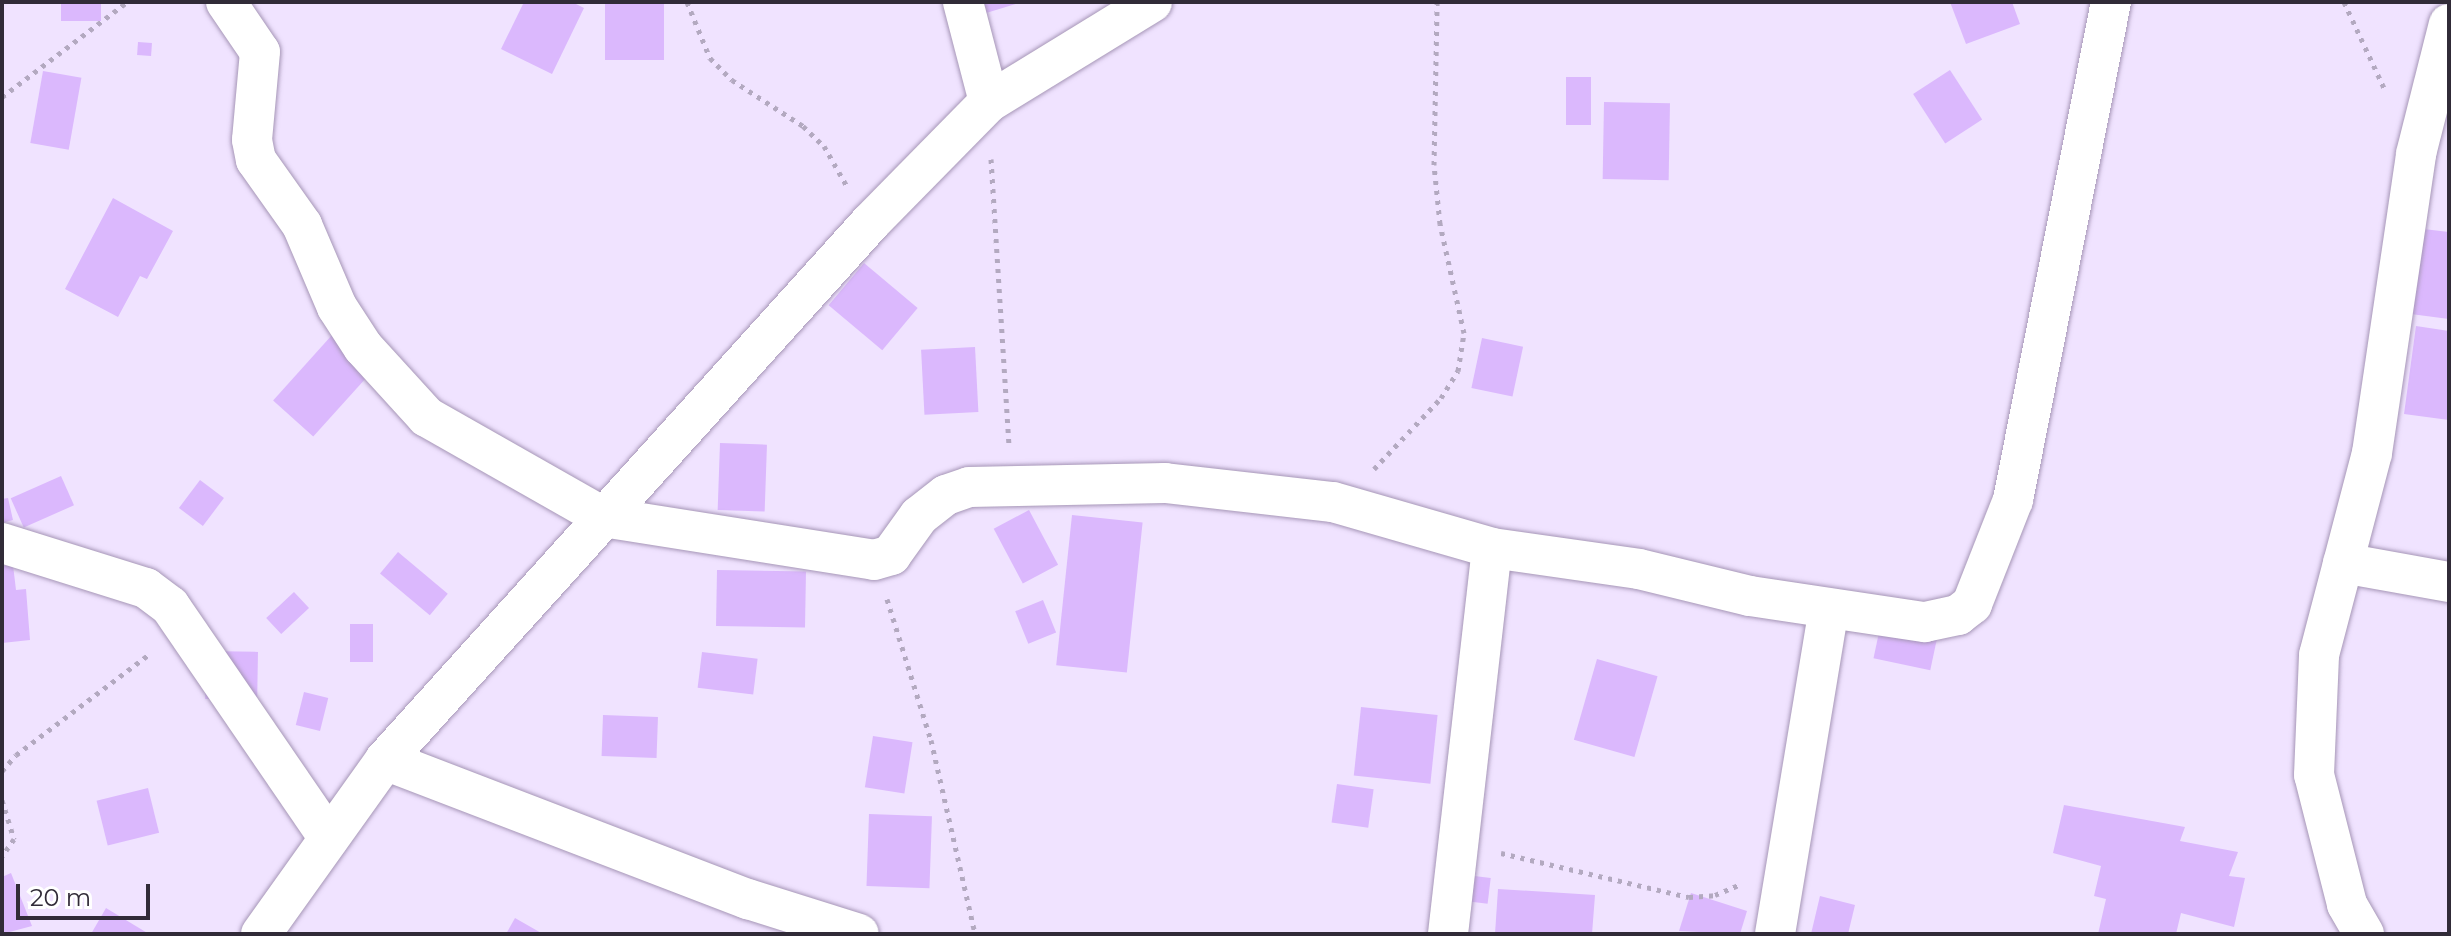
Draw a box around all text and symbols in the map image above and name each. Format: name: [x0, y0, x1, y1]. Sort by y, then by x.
scale bar: [20, 868, 154, 918]
text: 20 m: [30, 883, 91, 912]

